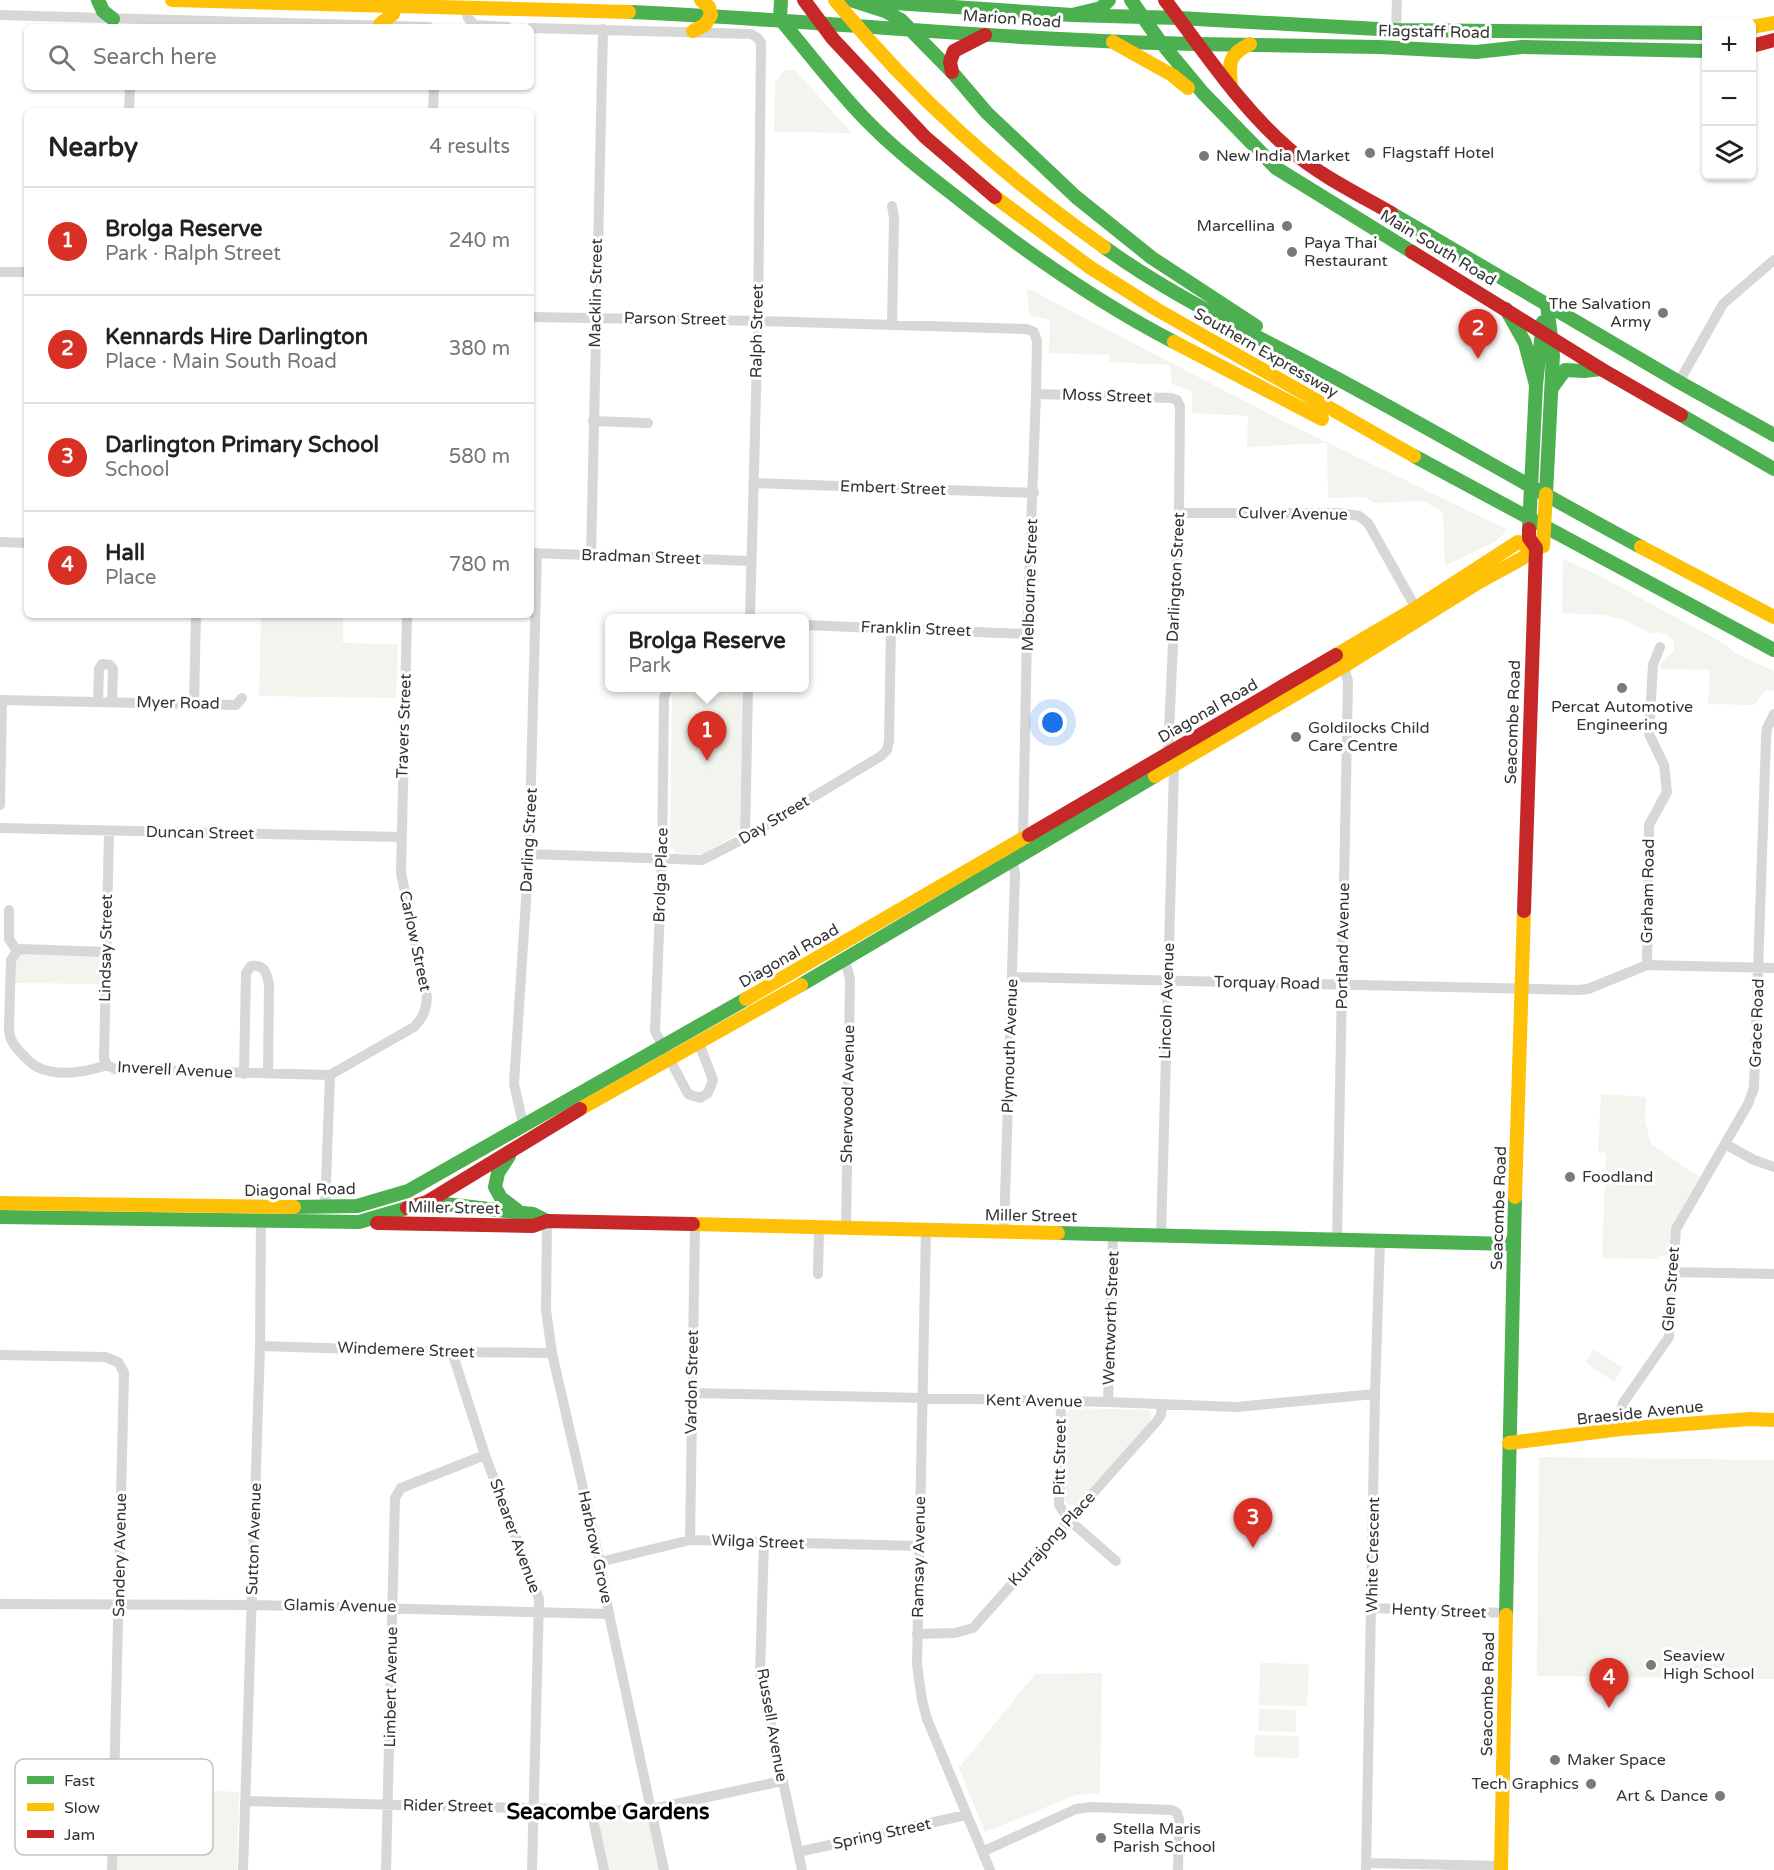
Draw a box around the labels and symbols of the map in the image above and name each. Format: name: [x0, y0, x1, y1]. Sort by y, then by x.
street label: Marion Road: [962, 6, 1062, 32]
street label: Flagstaff Road: [1378, 21, 1490, 43]
place label: Flagstaff Hotel: [1382, 143, 1494, 163]
place label: New India Market: [1216, 146, 1350, 166]
marker: Flagstaff Hotel: [1363, 146, 1377, 160]
marker: New India Market: [1197, 149, 1211, 163]
street label: Main South Road: [1376, 205, 1500, 291]
place label: Marcellina: [1196, 216, 1275, 236]
marker: Marcellina: [1280, 219, 1294, 233]
place label: Paya Thai Restaurant: [1304, 233, 1388, 271]
street label: Macklin Street: [585, 238, 607, 348]
marker: Paya Thai Restaurant: [1285, 245, 1299, 259]
street label: Ralph Street: [746, 284, 768, 378]
place label: The Salvation Army: [1549, 294, 1651, 332]
street label: Southern Expressway: [1190, 303, 1342, 403]
marker: The Salvation Army: [1656, 306, 1670, 320]
street label: Parson Street: [624, 308, 726, 330]
pin: 2: [1458, 310, 1498, 359]
street label: Moss Street: [1062, 384, 1152, 408]
street label: Embert Street: [840, 476, 946, 500]
street label: Culver Avenue: [1238, 503, 1348, 525]
street label: Darlington Street: [1163, 511, 1189, 643]
street label: Melbourne Street: [1018, 518, 1042, 652]
street label: Bradman Street: [581, 545, 701, 569]
street label: Franklin Street: [860, 617, 972, 641]
street label: Seacombe Road: [1501, 660, 1525, 784]
street label: Travers Street: [392, 673, 416, 779]
street label: Diagonal Road: [1155, 674, 1261, 748]
marker: Percat Automotive Engineering: [1615, 681, 1629, 695]
street label: Myer Road: [136, 692, 220, 714]
place label: Percat Automotive Engineering: [1551, 697, 1693, 735]
your location: [1038, 708, 1067, 737]
pin: 1: [688, 712, 726, 761]
place label: Goldilocks Child Care Centre: [1308, 718, 1430, 756]
marker: Goldilocks Child Care Centre: [1289, 730, 1303, 744]
street label: Darling Street: [516, 787, 542, 893]
street label: Day Street: [735, 791, 813, 849]
street label: Duncan Street: [146, 822, 254, 844]
street label: Brolga Place: [649, 827, 673, 923]
street label: Graham Road: [1637, 838, 1659, 944]
street label: Portland Avenue: [1332, 882, 1354, 1010]
street label: Carlow Street: [395, 889, 435, 993]
street label: Lindsay Street: [95, 894, 117, 1002]
street label: Diagonal Road: [736, 919, 842, 993]
street label: Lincoln Avenue: [1155, 943, 1179, 1059]
street label: Torquay Road: [1214, 972, 1320, 994]
street label: Plymouth Avenue: [998, 978, 1022, 1114]
street label: Grace Road: [1745, 978, 1769, 1068]
street label: Sherwood Avenue: [837, 1025, 859, 1163]
street label: Inverell Avenue: [117, 1057, 233, 1083]
street label: Seacombe Road: [1487, 1146, 1511, 1270]
place label: Foodland: [1582, 1167, 1653, 1187]
marker: Foodland: [1563, 1170, 1577, 1184]
street label: Diagonal Road: [244, 1179, 356, 1201]
street label: Miller Street: [408, 1197, 500, 1219]
street label: Miller Street: [985, 1205, 1077, 1227]
street label: Glen Street: [1658, 1246, 1684, 1332]
street label: Wentworth Street: [1099, 1251, 1123, 1385]
street label: Vardon Street: [681, 1330, 703, 1434]
street label: Windemere Street: [337, 1338, 475, 1362]
street label: Kent Avenue: [985, 1390, 1083, 1412]
street label: Braeside Avenue: [1576, 1396, 1704, 1430]
street label: Pitt Street: [1049, 1418, 1071, 1496]
street label: Shearer Avenue: [485, 1476, 545, 1596]
street label: Sutton Avenue: [242, 1482, 266, 1596]
street label: Kurrajong Place: [1004, 1487, 1100, 1591]
street label: Harbrow Grove: [573, 1489, 617, 1605]
street label: Sandery Avenue: [109, 1493, 131, 1617]
street label: Ramsay Avenue: [908, 1496, 930, 1618]
street label: White Crescent: [1362, 1497, 1384, 1613]
pin: 3: [1234, 1498, 1272, 1548]
street label: Wilga Street: [711, 1530, 805, 1554]
street label: Glamis Avenue: [283, 1595, 397, 1617]
street label: Henty Street: [1391, 1599, 1487, 1623]
street label: Limbert Avenue: [380, 1626, 402, 1748]
street label: Seacombe Road: [1477, 1632, 1499, 1756]
place label: Seaview High School: [1663, 1646, 1754, 1684]
pin: 4: [1590, 1658, 1628, 1708]
marker: Seaview High School: [1644, 1658, 1658, 1672]
street label: Russell Avenue: [752, 1667, 792, 1783]
place label: Maker Space: [1567, 1750, 1666, 1770]
marker: Maker Space: [1548, 1753, 1562, 1767]
legend: [15, 1759, 213, 1855]
text: Fast: [64, 1771, 95, 1791]
place label: Tech Graphics: [1472, 1774, 1579, 1794]
marker: Tech Graphics: [1584, 1777, 1598, 1791]
place label: Art & Dance: [1616, 1786, 1708, 1806]
marker: Art & Dance: [1713, 1789, 1727, 1803]
street label: Rider Street: [403, 1795, 493, 1817]
text: Slow: [64, 1798, 100, 1818]
district label: Seacombe Gardens: [506, 1799, 710, 1825]
street label: Spring Street: [831, 1814, 933, 1854]
place label: Stella Maris Parish School: [1113, 1819, 1216, 1857]
text: Jam: [64, 1825, 95, 1845]
marker: Stella Maris Parish School: [1094, 1831, 1108, 1845]

